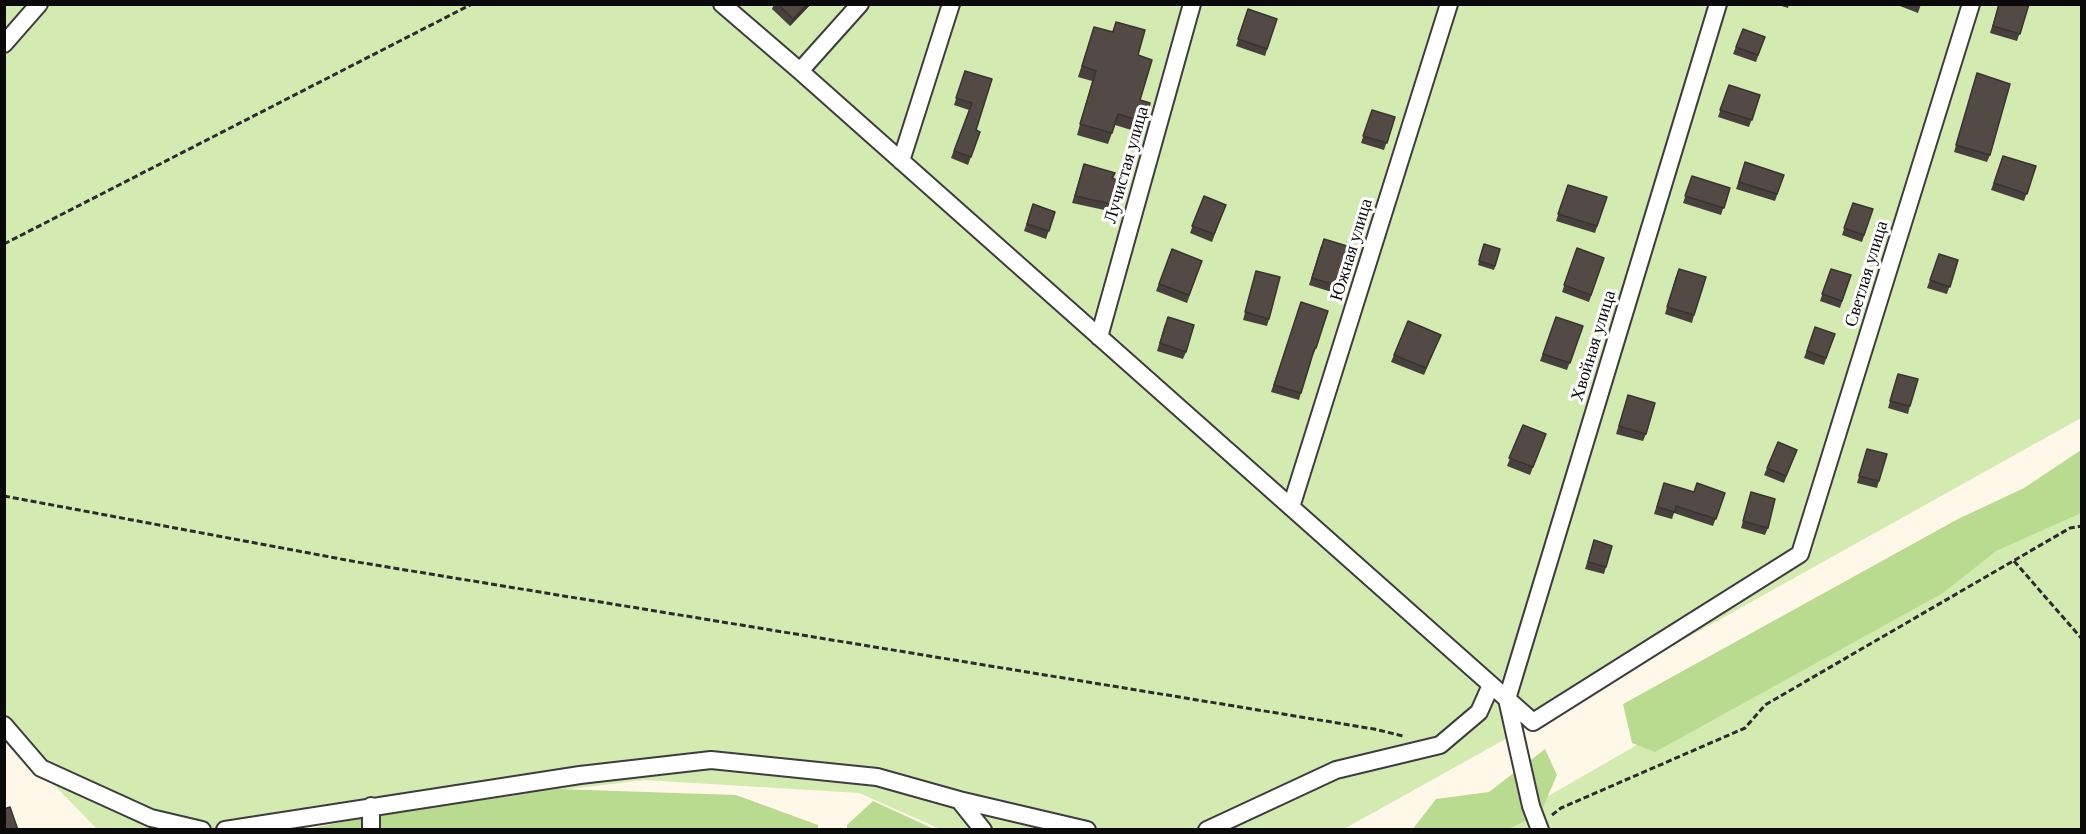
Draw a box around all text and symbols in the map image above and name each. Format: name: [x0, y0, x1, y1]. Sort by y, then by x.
street label: Лучистая улица: [1100, 104, 1154, 226]
street label: Южная улица: [1326, 196, 1378, 304]
street label: Светлая улица: [1841, 218, 1893, 330]
street label: Хвойная улица: [1567, 288, 1621, 404]

